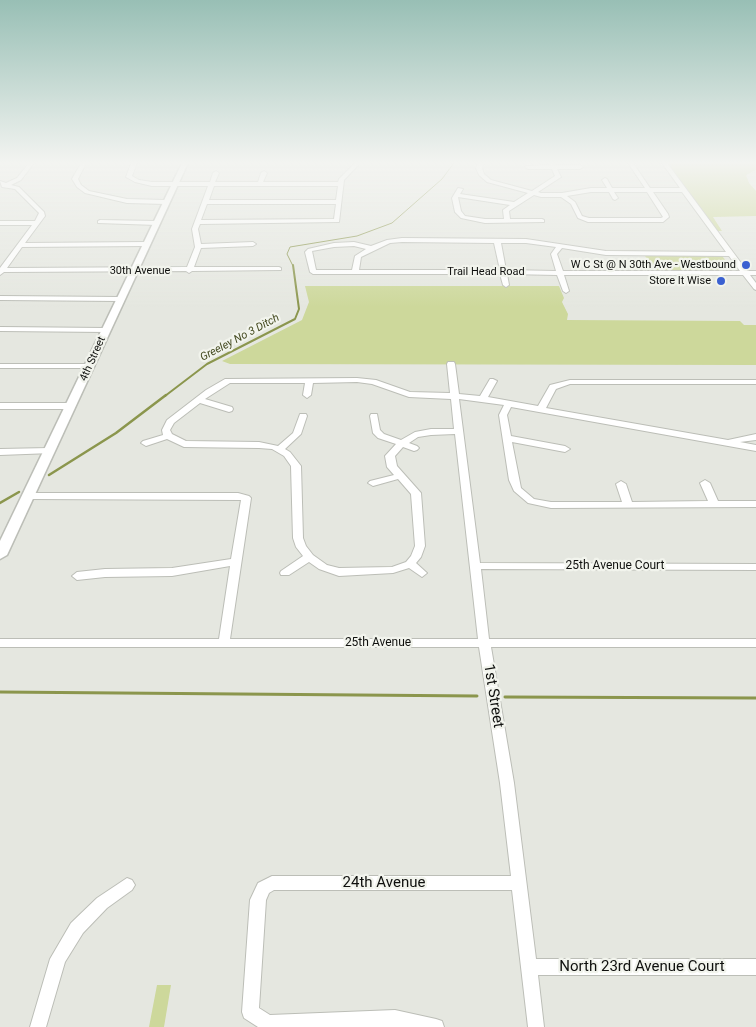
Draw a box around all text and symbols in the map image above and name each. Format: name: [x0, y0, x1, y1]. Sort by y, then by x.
place label: W C St @ N 30th Ave - Westbound: [571, 258, 736, 272]
marker: W C St @ N 30th Ave - Westbound: [740, 259, 752, 271]
street label: 30th Avenue: [110, 264, 170, 278]
street label: Trail Head Road: [447, 265, 525, 279]
place label: Store It Wise: [649, 274, 711, 288]
marker: Store It Wise: [715, 275, 727, 287]
water label: Greeley No 3 Ditch: [198, 312, 282, 364]
street label: 4th Street: [77, 335, 109, 383]
street label: 25th Avenue Court: [566, 559, 664, 573]
street label: 25th Avenue: [345, 636, 411, 650]
street label: 1st Street: [479, 663, 507, 729]
street label: 24th Avenue: [343, 874, 425, 892]
street label: North 23rd Avenue Court: [559, 958, 725, 976]

